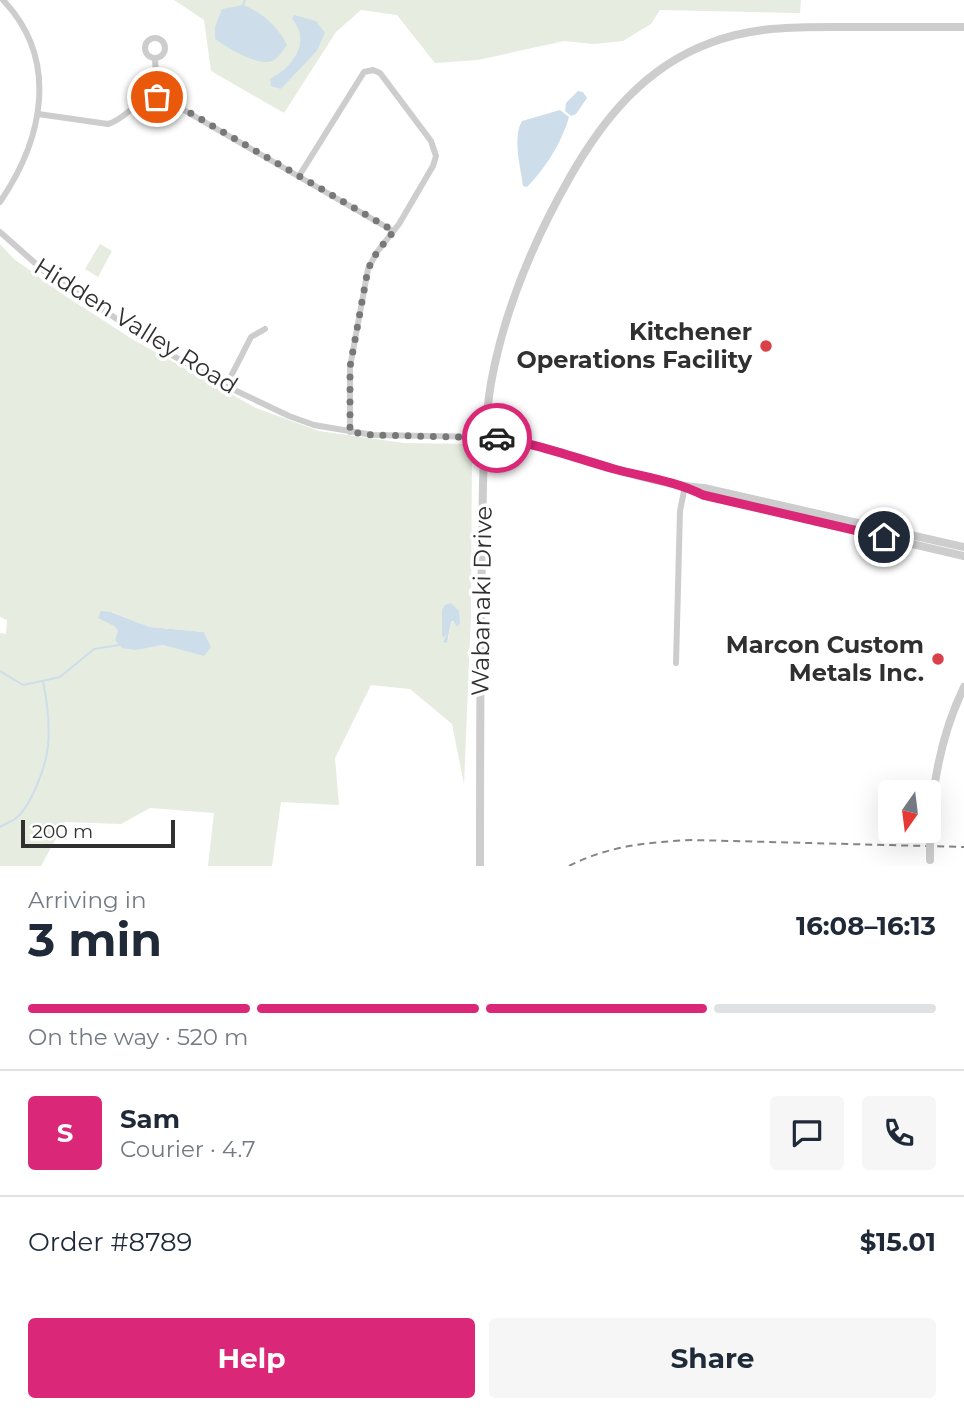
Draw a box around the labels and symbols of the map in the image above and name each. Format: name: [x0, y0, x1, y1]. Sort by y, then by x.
pin: [127, 67, 187, 127]
street label: Hidden Valley Road: [29, 251, 243, 400]
place label: Kitchener Operations Facility: [516, 317, 753, 374]
marker: Kitchener Operations Facility: [758, 338, 774, 354]
courier: [462, 403, 532, 473]
street label: Wabanaki Drive: [465, 506, 498, 696]
pin: [854, 507, 914, 567]
place label: Marcon Custom Metals Inc.: [726, 630, 924, 687]
marker: Marcon Custom Metals Inc.: [930, 651, 946, 667]
north arrow: [878, 780, 942, 844]
scale bar: [21, 817, 175, 849]

